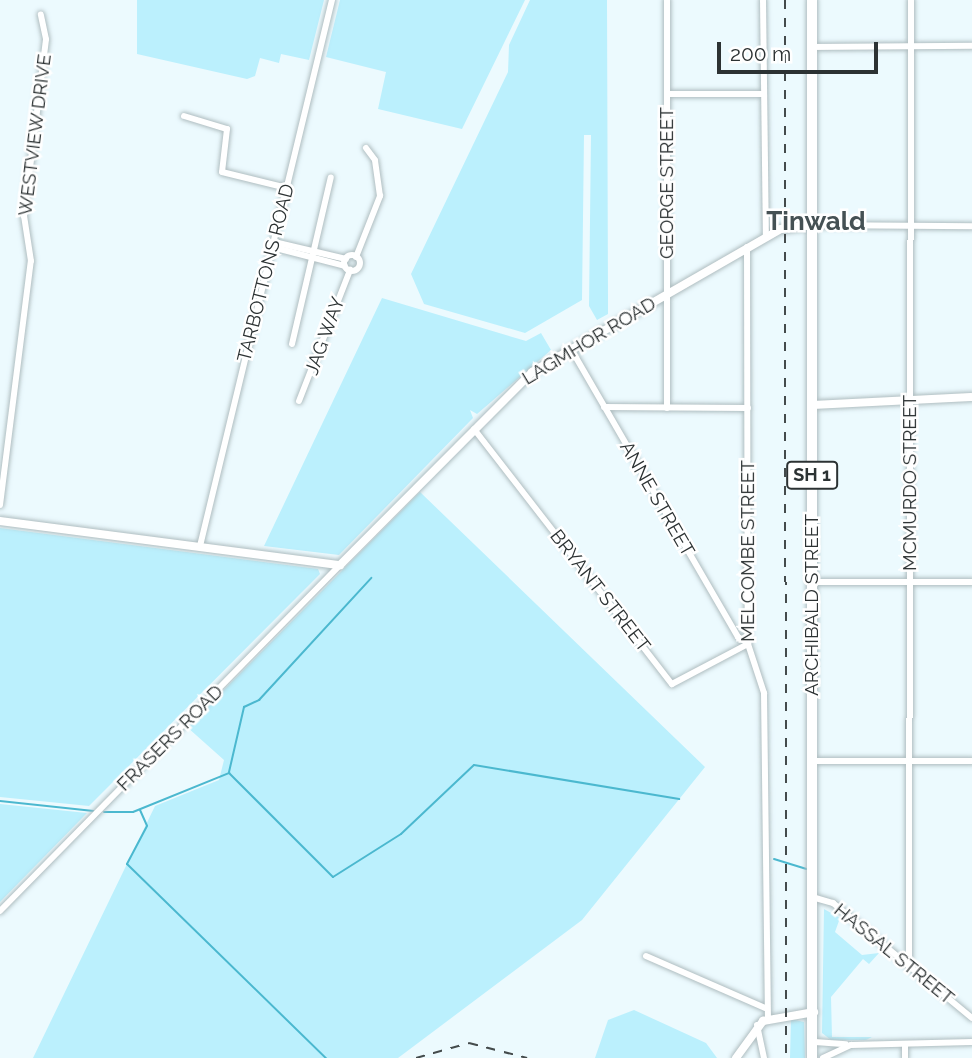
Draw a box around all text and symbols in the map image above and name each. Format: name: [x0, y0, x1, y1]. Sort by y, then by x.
scale bar: [720, 28, 881, 72]
text: 200 m: [730, 41, 791, 66]
street label: WESTVIEW DRIVE: [14, 52, 56, 218]
street label: GEORGE STREET: [656, 107, 678, 259]
street label: TARBOTTONS ROAD: [233, 182, 299, 364]
district label: Tinwald: [766, 206, 866, 238]
street label: LAGMHOR ROAD: [518, 292, 660, 390]
street label: JAG WAY: [300, 294, 350, 378]
street label: MCMURDO STREET: [899, 395, 921, 571]
street label: ANNE STREET: [615, 438, 699, 560]
street label: MELCOMBE STREET: [737, 460, 759, 642]
road number: SH 1: [786, 461, 838, 490]
street label: ARCHIBALD STREET: [801, 514, 823, 696]
street label: BRYANT STREET: [545, 525, 655, 657]
street label: FRASERS ROAD: [112, 680, 228, 796]
street label: HASSAL STREET: [829, 898, 959, 1010]

